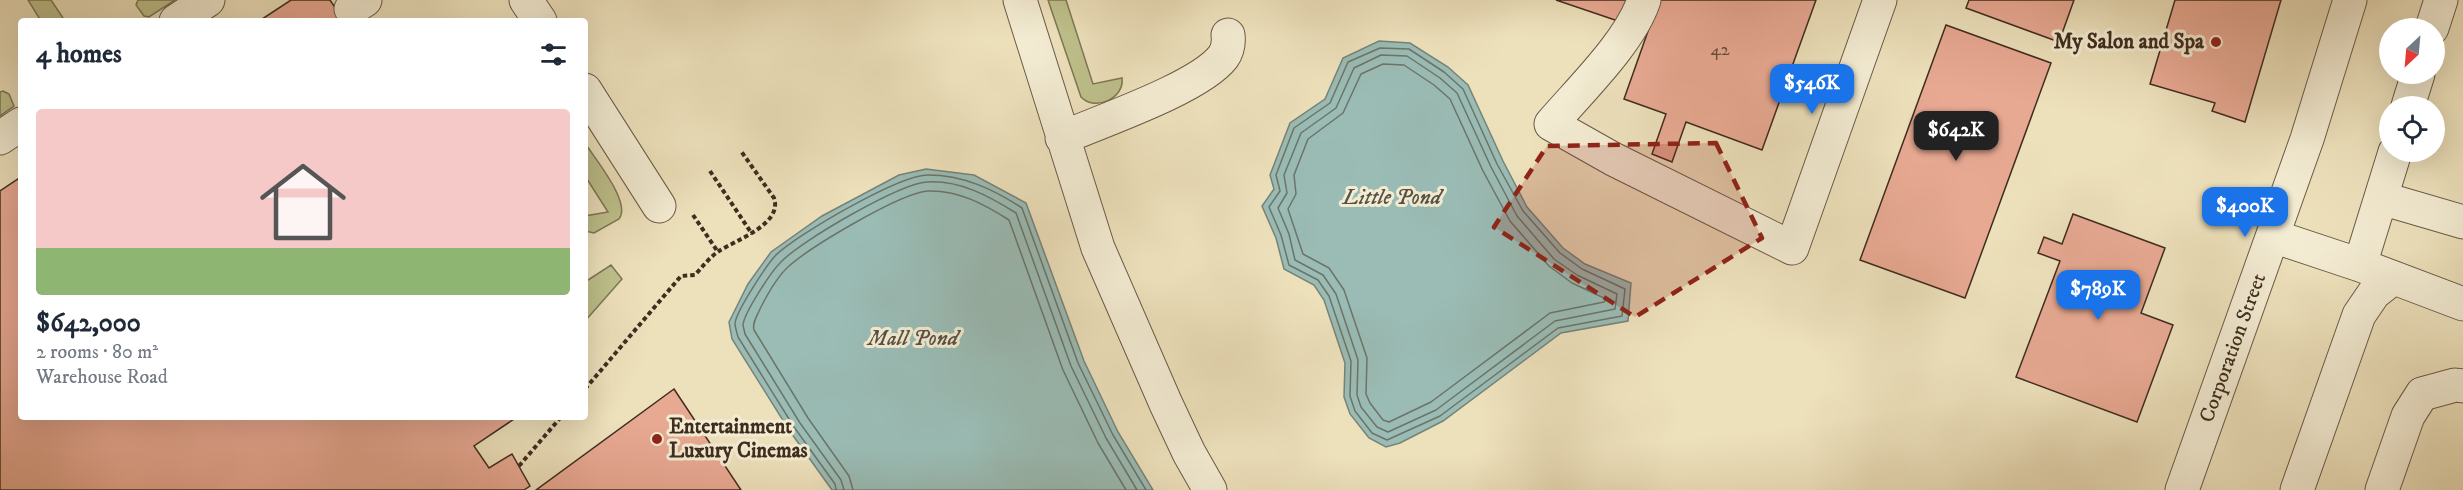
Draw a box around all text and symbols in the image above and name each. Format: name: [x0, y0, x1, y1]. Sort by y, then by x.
north arrow: [2379, 18, 2445, 84]
map controls: [2379, 18, 2445, 162]
place label: My Salon and Spa: [2054, 29, 2205, 55]
marker: My Salon and Spa: [2209, 35, 2223, 49]
text: 4 homes: [36, 38, 122, 71]
icon: filters: [537, 38, 570, 71]
house number: 42: [1710, 39, 1730, 61]
pin: $546K: [1770, 64, 1854, 115]
text: $546K: [1784, 71, 1840, 96]
button: locate: [2379, 96, 2445, 162]
pin: $642K: [1914, 111, 1998, 162]
text: $642K: [1928, 118, 1984, 143]
icon: home: [249, 148, 357, 256]
water label: Little Pond: [1341, 184, 1445, 211]
pin: $400K: [2203, 187, 2287, 238]
text: $400K: [2216, 194, 2274, 219]
pin: $789K: [2056, 270, 2140, 321]
street label: Corporation Street: [2194, 270, 2272, 426]
text: $789K: [2070, 277, 2126, 302]
text: $642,000: [36, 307, 141, 340]
water label: Mall Pond: [866, 325, 962, 352]
text: 2 rooms · 80 m²: [36, 340, 158, 365]
text: Warehouse Road: [36, 365, 168, 390]
place label: Entertainment Luxury Cinemas: [669, 414, 808, 464]
marker: Entertainment Luxury Cinemas: [650, 432, 664, 446]

